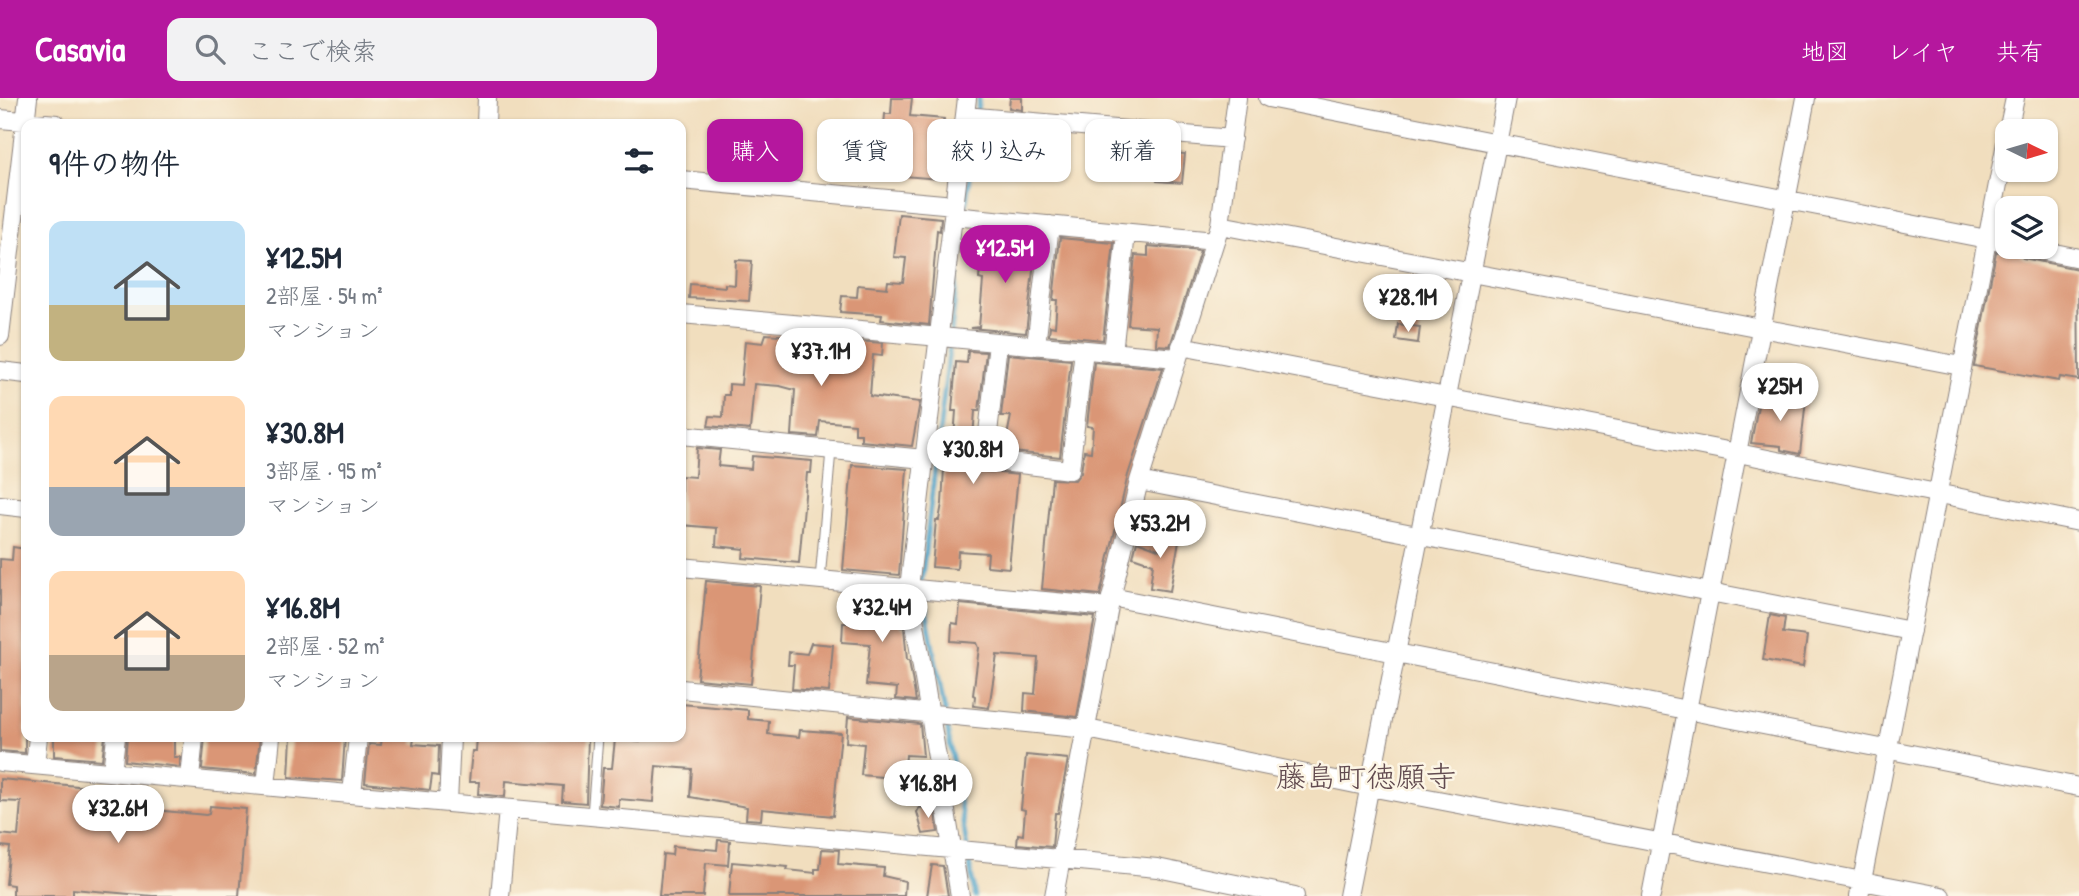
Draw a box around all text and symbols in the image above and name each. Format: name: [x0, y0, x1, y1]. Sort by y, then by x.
search box: [167, 18, 657, 81]
text: Casavia: [35, 27, 125, 71]
icon: search: [191, 30, 229, 68]
text: ここで検索: [247, 33, 377, 68]
text: 地図: [1801, 35, 1849, 67]
text: レイヤ: [1887, 35, 1958, 67]
text: 共有: [1996, 35, 2044, 67]
chip: 購入: [707, 119, 803, 182]
chip: 賃貸: [817, 119, 913, 182]
chip: 絞り込み: [927, 119, 1071, 182]
chip: 新着: [1085, 119, 1181, 182]
north arrow: [1995, 119, 2058, 182]
map controls: [1995, 119, 2058, 259]
icon: filters: [620, 142, 658, 180]
text: 9件の物件: [49, 143, 180, 183]
button: layers: [1995, 196, 2058, 259]
pin: ¥12.5M: [948, 226, 1062, 285]
text: ¥12.5M: [976, 232, 1034, 263]
text: ¥12.5M: [266, 237, 342, 277]
icon: home: [105, 249, 189, 333]
pin: ¥28.1M: [1351, 274, 1465, 334]
text: 2部屋 · 54 m²: [266, 280, 383, 311]
text: ¥28.1M: [1379, 281, 1437, 312]
text: マンション: [266, 314, 380, 345]
pin: ¥37.1M: [764, 328, 878, 388]
text: ¥37.1M: [791, 335, 851, 366]
pin: ¥25M: [1739, 364, 1821, 423]
text: ¥25M: [1758, 370, 1802, 401]
text: ¥30.8M: [266, 412, 344, 452]
icon: home: [105, 424, 189, 508]
pin: ¥30.8M: [916, 426, 1030, 486]
text: ¥30.8M: [943, 433, 1003, 464]
text: 3部屋 · 95 m²: [266, 455, 382, 486]
text: マンション: [266, 489, 380, 520]
pin: ¥53.2M: [1103, 500, 1217, 560]
text: ¥53.2M: [1130, 507, 1190, 538]
pin: ¥32.4M: [825, 584, 939, 644]
text: ¥16.8M: [266, 587, 340, 627]
text: ¥32.4M: [853, 591, 911, 622]
icon: home: [105, 599, 189, 683]
text: 2部屋 · 52 m²: [266, 630, 385, 661]
text: マンション: [266, 664, 380, 695]
district label: 藤島町徳願寺: [1276, 756, 1456, 796]
pin: ¥16.8M: [871, 760, 985, 820]
text: ¥16.8M: [900, 767, 956, 798]
pin: ¥32.6M: [61, 786, 175, 845]
text: ¥32.6M: [88, 792, 148, 823]

